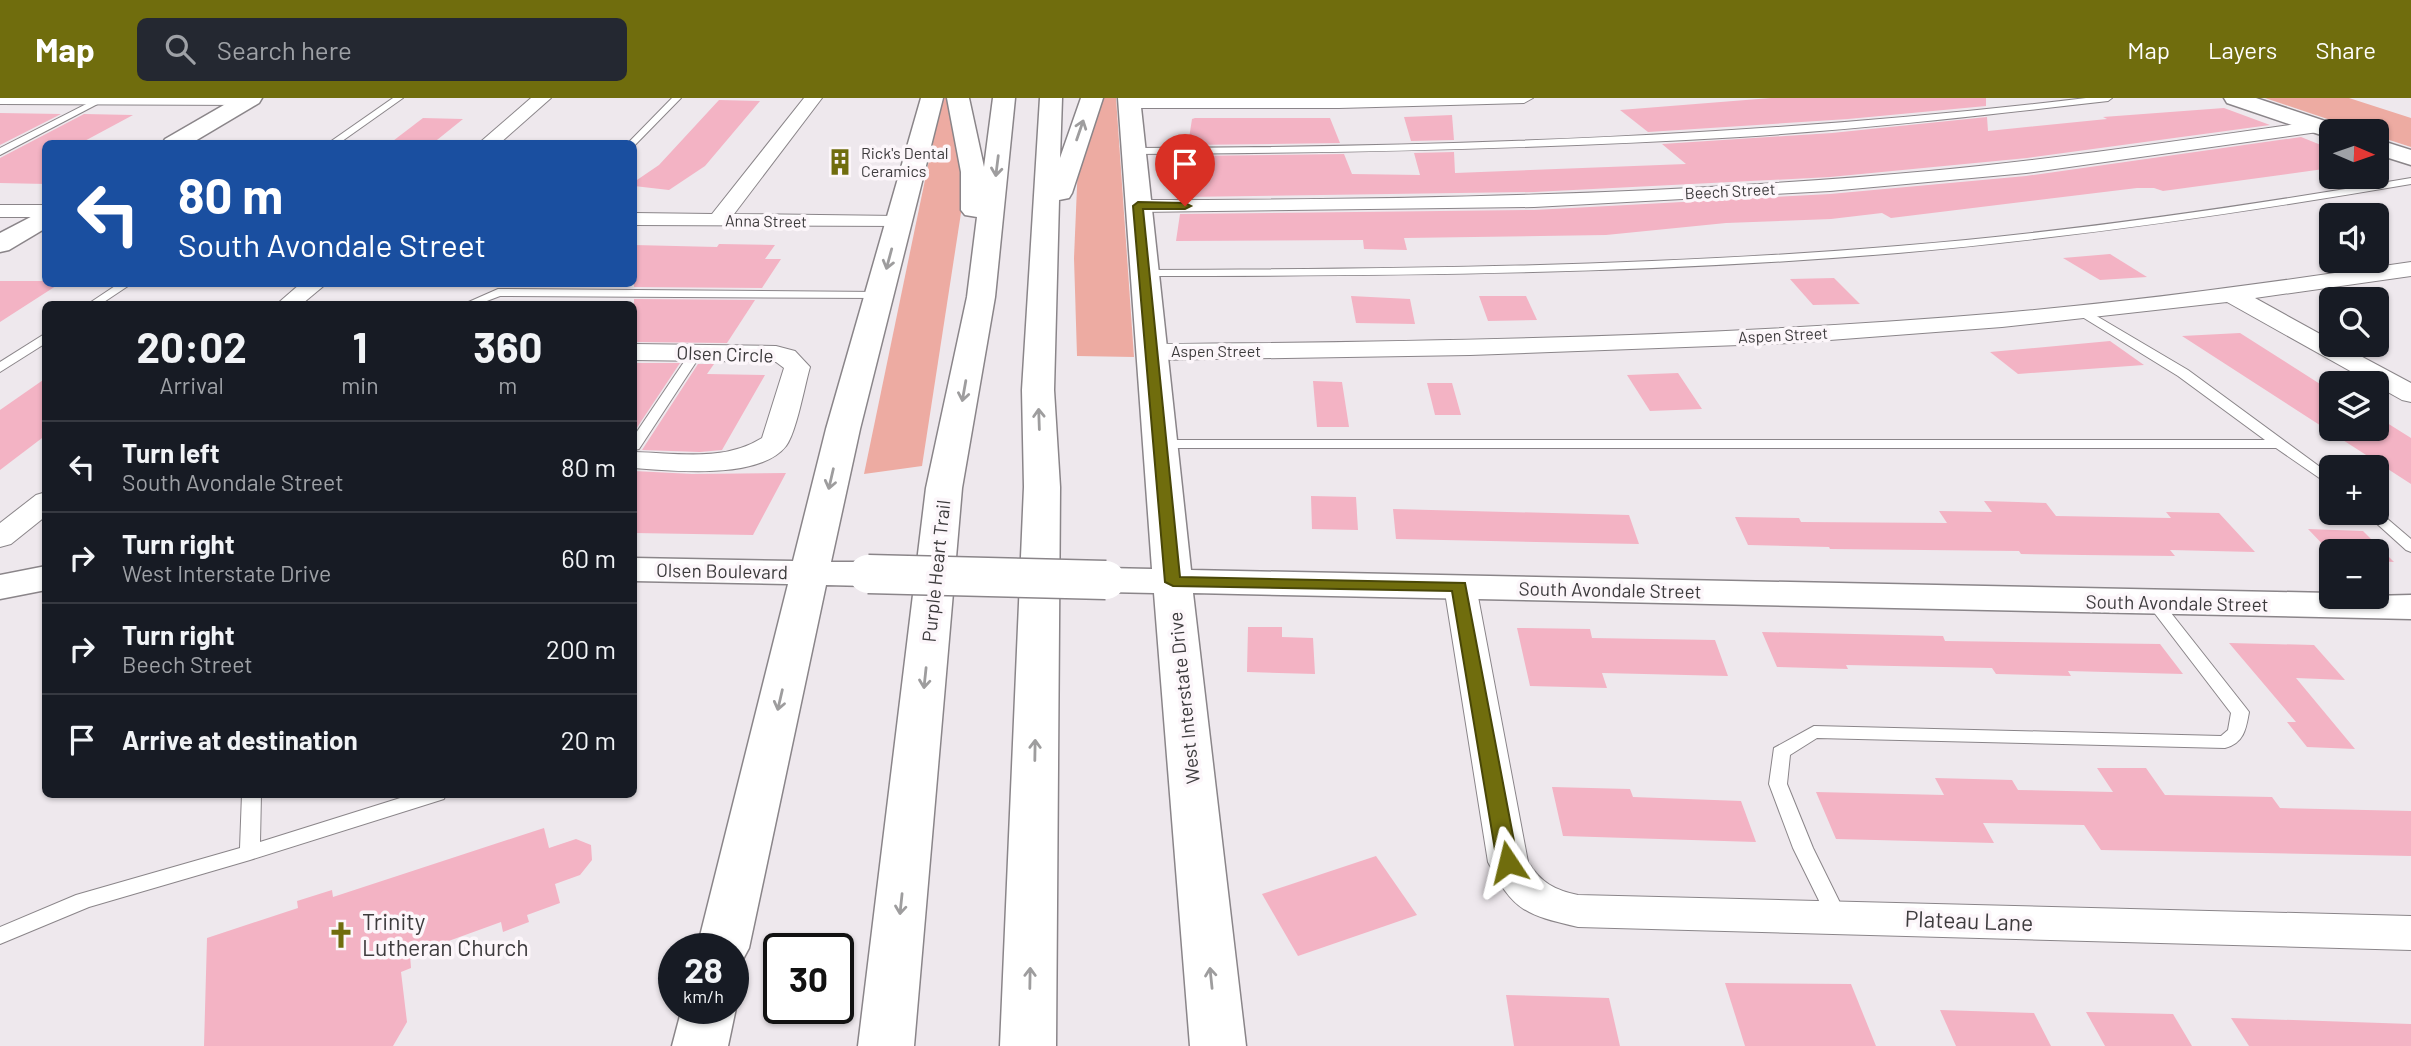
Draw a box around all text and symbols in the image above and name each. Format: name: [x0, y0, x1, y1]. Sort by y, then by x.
search box: [137, 18, 627, 81]
text: Map: [35, 29, 95, 69]
icon: search: [161, 30, 199, 68]
text: Search here: [217, 34, 352, 65]
text: Map: [2127, 35, 2170, 64]
text: Layers: [2208, 35, 2277, 64]
text: Share: [2315, 35, 2376, 64]
one-way arrow: [1074, 119, 1087, 141]
north arrow: [2319, 119, 2389, 189]
map controls: [2319, 119, 2389, 609]
pin: [1155, 134, 1215, 206]
place label: Rick's Dental Ceramics: [861, 143, 949, 180]
icon: arrive: [1166, 145, 1204, 183]
building icon: Rick's Dental Ceramics: [825, 147, 855, 177]
one-way arrow: [990, 154, 1003, 177]
text: 80 m: [178, 165, 283, 224]
icon: left: [63, 168, 154, 259]
street label: Beech Street: [1684, 179, 1776, 202]
button: sound: [2319, 203, 2389, 273]
street label: Anna Street: [725, 210, 807, 231]
text: South Avondale Street: [178, 225, 486, 263]
one-way arrow: [881, 247, 894, 269]
button: search: [2319, 287, 2389, 357]
text: 20:02: [137, 321, 247, 371]
text: 1: [353, 321, 367, 371]
text: 360: [473, 321, 542, 371]
street label: Aspen Street: [1737, 323, 1828, 346]
street label: Olsen Circle: [676, 340, 774, 367]
street label: Aspen Street: [1171, 341, 1261, 360]
text: Arrival: [160, 371, 224, 399]
text: min: [341, 371, 379, 399]
text: m: [498, 371, 517, 399]
button: layers: [2319, 371, 2389, 441]
one-way arrow: [957, 379, 970, 402]
one-way arrow: [1033, 408, 1046, 431]
text: Turn left: [122, 437, 220, 468]
icon: left: [63, 448, 101, 486]
text: 80 m: [561, 451, 616, 482]
button: +: [2319, 455, 2389, 525]
one-way arrow: [824, 467, 838, 490]
text: South Avondale Street: [122, 468, 344, 496]
street label: Purple Heart Trail: [917, 499, 954, 643]
text: Turn right: [122, 528, 235, 559]
icon: right: [63, 539, 101, 577]
button: −: [2319, 539, 2389, 609]
text: 60 m: [561, 542, 616, 573]
street label: Olsen Boulevard: [656, 558, 788, 583]
text: West Interstate Drive: [122, 559, 331, 587]
street label: South Avondale Street: [1518, 576, 1702, 603]
street label: South Avondale Street: [2085, 589, 2269, 616]
street label: West Interstate Drive: [1163, 611, 1204, 785]
text: Turn right: [122, 619, 235, 650]
icon: right: [63, 630, 101, 668]
text: 200 m: [546, 633, 616, 664]
text: Beech Street: [122, 650, 253, 678]
one-way arrow: [918, 666, 931, 688]
one-way arrow: [773, 688, 786, 711]
icon: arrive: [63, 721, 101, 759]
text: Arrive at destination: [122, 724, 358, 755]
text: 20 m: [561, 724, 616, 755]
one-way arrow: [1028, 739, 1042, 762]
position arrow: [1471, 825, 1545, 899]
one-way arrow: [894, 892, 907, 915]
street label: Plateau Lane: [1904, 904, 2034, 936]
place label: Trinity Lutheran Church: [362, 907, 529, 961]
church icon: Trinity Lutheran Church: [326, 920, 356, 950]
speed limit sign: 30: [763, 933, 854, 1024]
text: 28: [684, 948, 723, 990]
one-way arrow: [1023, 967, 1036, 990]
one-way arrow: [1204, 967, 1217, 990]
text: km/h: [683, 985, 724, 1007]

